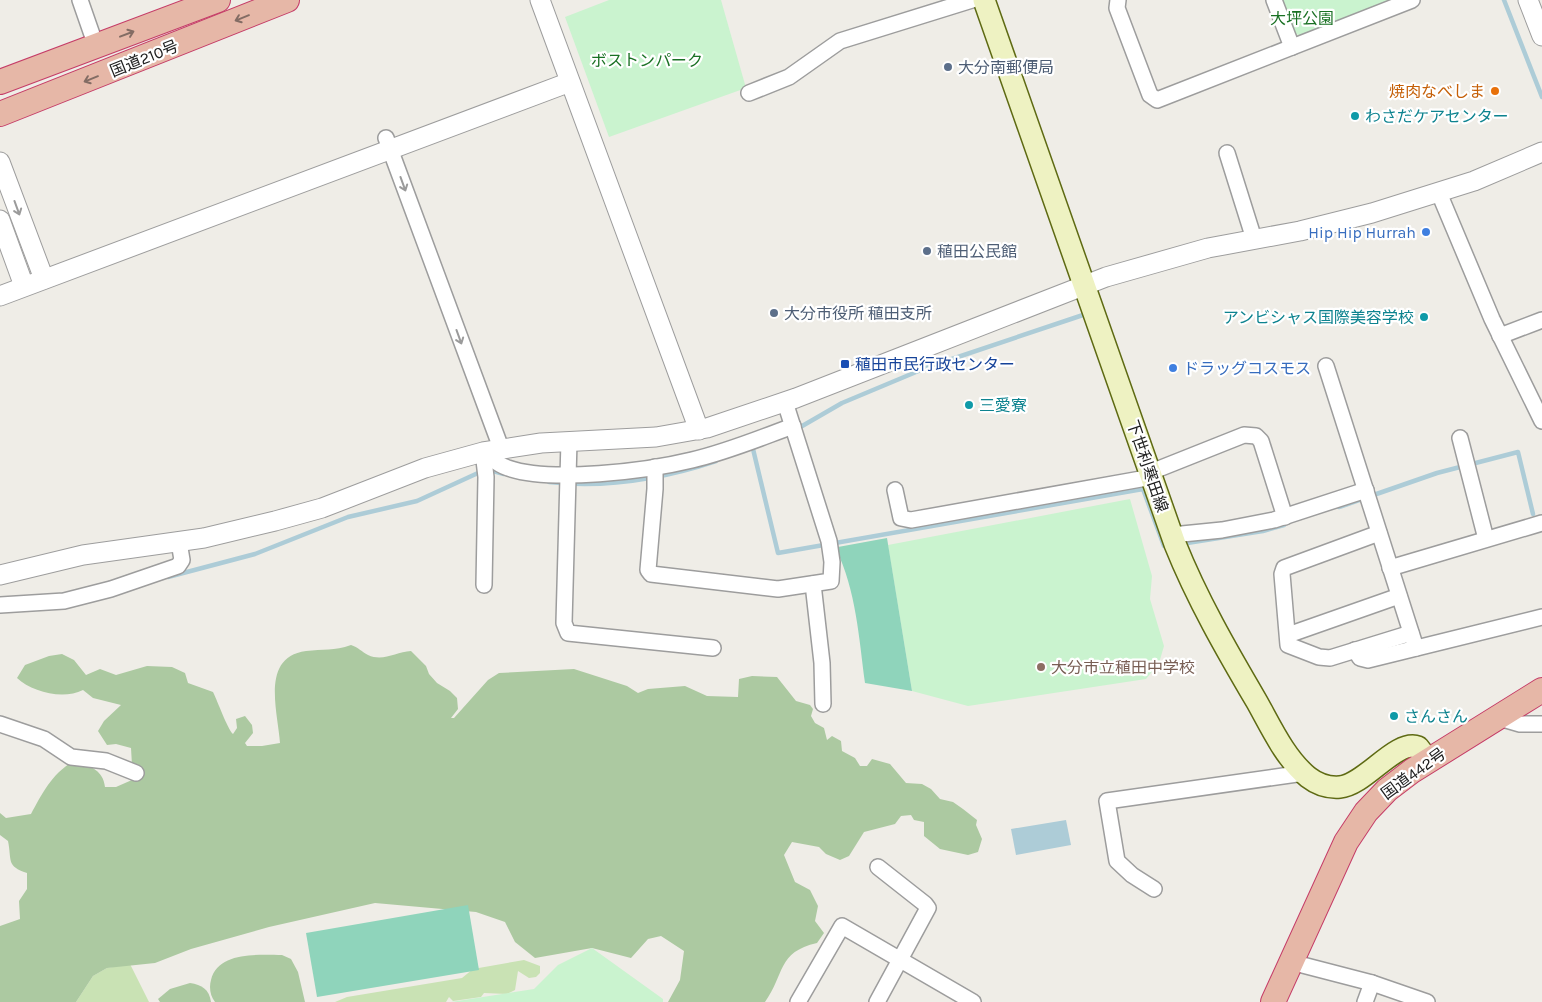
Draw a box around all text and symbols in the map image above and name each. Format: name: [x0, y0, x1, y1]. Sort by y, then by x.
park label: 大坪公園: [1270, 9, 1334, 28]
one-way arrow: [235, 13, 250, 23]
one-way arrow: [119, 29, 135, 38]
street label: 国道210号: [107, 36, 181, 81]
park label: ボストンパーク: [591, 51, 703, 70]
place label: 大分南郵便局: [958, 58, 1054, 77]
marker: 大分南郵便局: [942, 61, 954, 73]
one-way arrow: [84, 75, 100, 84]
place label: 焼肉なべしま: [1389, 82, 1485, 101]
marker: 焼肉なべしま: [1489, 85, 1501, 97]
place label: わさだケアセンター: [1365, 107, 1509, 126]
marker: わさだケアセンター: [1349, 110, 1361, 122]
one-way arrow: [399, 176, 408, 192]
one-way arrow: [13, 199, 22, 215]
place label: Hip Hip Hurrah: [1308, 223, 1416, 242]
marker: Hip Hip Hurrah: [1420, 226, 1432, 238]
place label: 稙田公民館: [937, 242, 1017, 261]
marker: 稙田公民館: [921, 245, 933, 257]
place label: 大分市役所 稙田支所: [784, 304, 932, 323]
marker: 大分市役所 稙田支所: [768, 307, 780, 319]
place label: アンビシャス国際美容学校: [1223, 308, 1414, 327]
marker: アンビシャス国際美容学校: [1418, 311, 1430, 323]
one-way arrow: [455, 329, 464, 344]
place label: 稙田市民行政センター: [855, 355, 1015, 374]
marker: 稙田市民行政センター: [839, 358, 851, 370]
place label: ドラッグコスモス: [1183, 359, 1311, 378]
marker: ドラッグコスモス: [1167, 362, 1179, 374]
place label: 三愛寮: [979, 396, 1027, 415]
marker: 三愛寮: [963, 399, 975, 411]
street label: 下世利寒田線: [1123, 418, 1172, 515]
place label: 大分市立稙田中学校: [1051, 658, 1195, 677]
marker: 大分市立稙田中学校: [1035, 661, 1047, 673]
place label: さんさん: [1404, 707, 1468, 726]
marker: さんさん: [1388, 710, 1400, 722]
street label: 国道442号: [1377, 744, 1449, 803]

